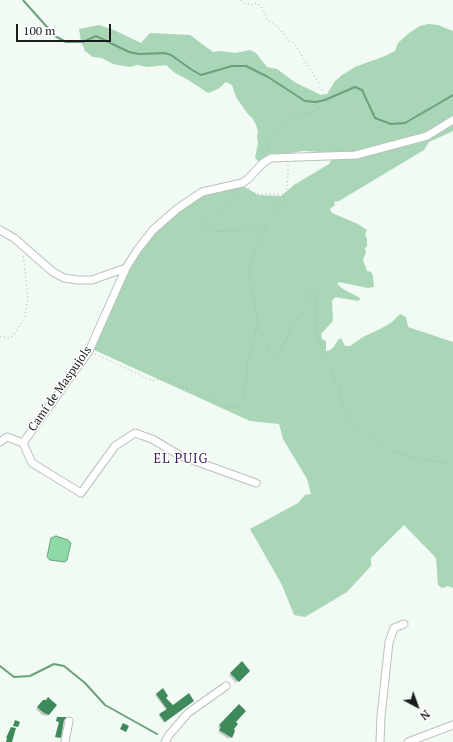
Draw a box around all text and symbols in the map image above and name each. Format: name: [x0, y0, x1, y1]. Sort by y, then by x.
scale bar: [18, 16, 113, 42]
text: 100 m: [23, 23, 55, 38]
street label: Camí de Maspujols: [25, 344, 95, 434]
district label: EL PUIG: [154, 451, 208, 467]
north arrow: [397, 686, 437, 726]
text: N: [417, 707, 433, 723]

